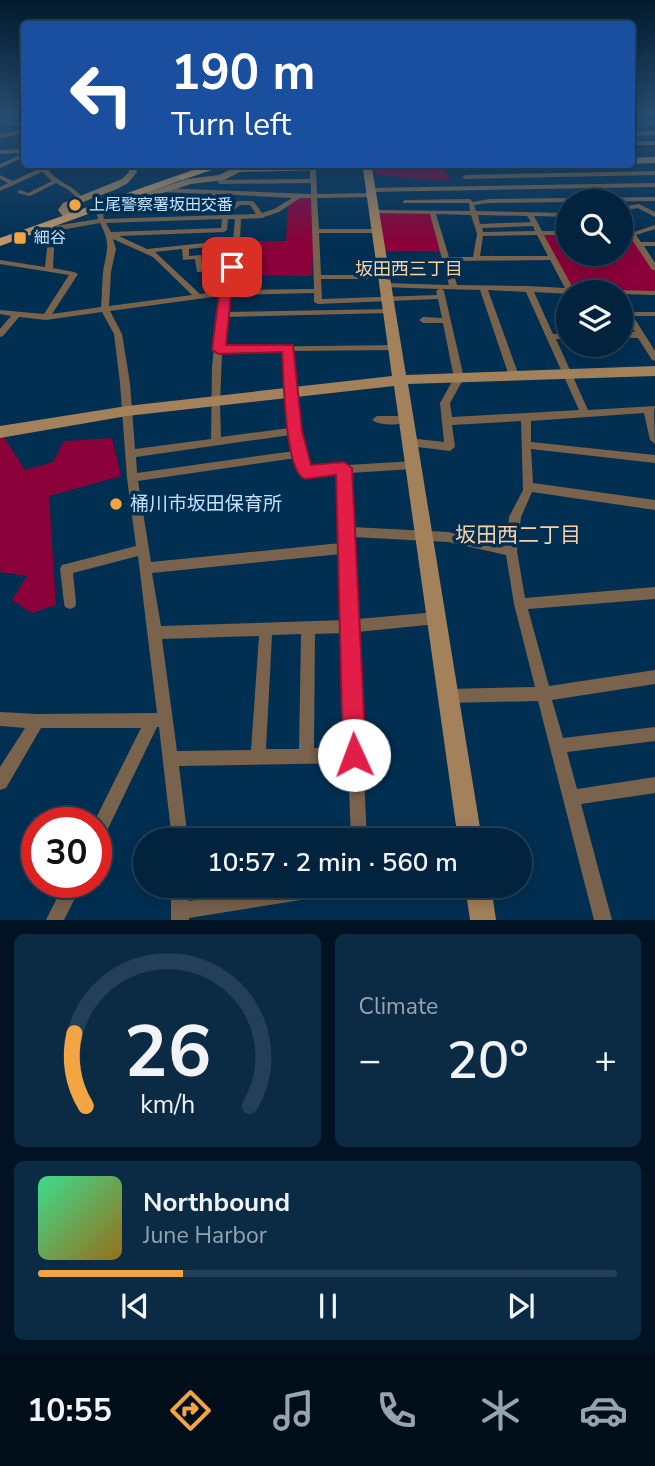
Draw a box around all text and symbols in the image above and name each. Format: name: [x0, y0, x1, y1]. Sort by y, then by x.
text: 190 m: [171, 39, 315, 106]
icon: left: [56, 49, 147, 140]
text: Turn left: [171, 103, 291, 146]
map controls: [556, 189, 633, 357]
button: search: [556, 189, 633, 266]
place label: 上尾警察署坂田交番: [89, 194, 233, 216]
marker: 上尾警察署坂田交番: [67, 197, 83, 213]
place label: 細谷: [34, 227, 66, 249]
marker: 細谷: [12, 230, 28, 246]
pin: [202, 237, 262, 297]
icon: arrive: [213, 248, 251, 286]
district label: 坂田西三丁目: [355, 257, 463, 281]
button: layers: [556, 280, 633, 357]
place label: 桶川市坂田保育所: [130, 491, 282, 517]
marker: 桶川市坂田保育所: [108, 496, 124, 512]
district label: 坂田西二丁目: [455, 521, 581, 549]
position arrow: [317, 718, 391, 792]
speed limit sign: 30: [21, 807, 112, 898]
text: 10:57 · 2 min · 560 m: [207, 845, 458, 880]
text: Climate: [359, 991, 438, 1022]
text: 26: [124, 1003, 211, 1103]
text: 20°: [447, 1025, 529, 1096]
text: −: [359, 1035, 381, 1086]
text: +: [594, 1035, 617, 1086]
text: km/h: [140, 1088, 195, 1122]
text: Northbound: [143, 1185, 290, 1220]
text: June Harbor: [143, 1220, 267, 1251]
icon: previous: [116, 1287, 154, 1325]
icon: pause: [309, 1287, 347, 1325]
icon: next: [502, 1287, 540, 1325]
icon: directions: [166, 1386, 215, 1435]
icon: music: [269, 1386, 318, 1435]
icon: phone: [372, 1386, 421, 1435]
icon: climate: [476, 1386, 525, 1435]
icon: car: [579, 1386, 628, 1435]
text: 10:55: [27, 1389, 112, 1432]

